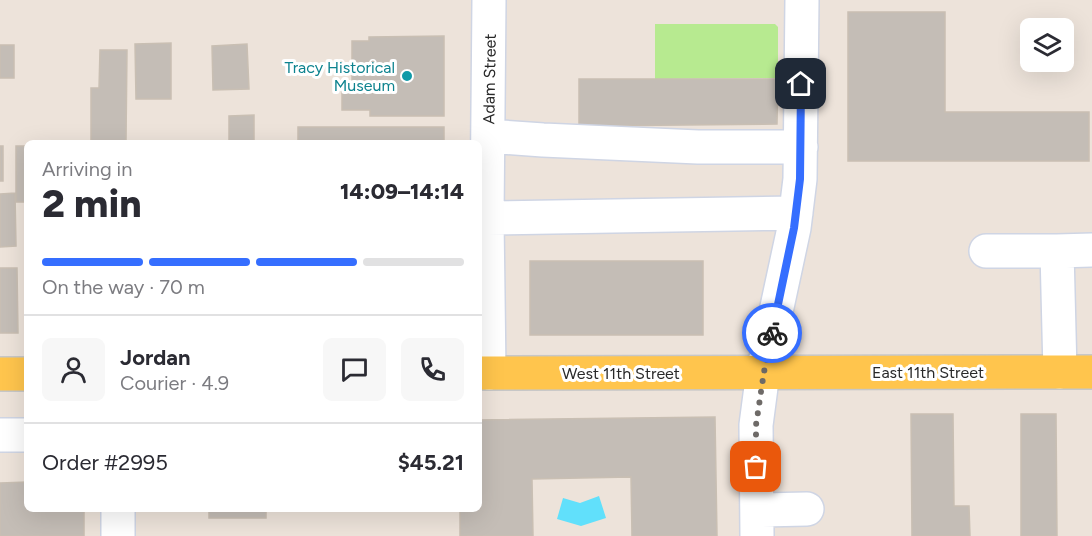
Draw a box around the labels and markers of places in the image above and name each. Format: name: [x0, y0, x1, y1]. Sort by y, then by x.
place label: Tracy Historical Museum: [285, 58, 395, 95]
pin: [775, 58, 826, 109]
marker: Tracy Historical Museum: [400, 69, 414, 83]
pin: [730, 441, 781, 492]

